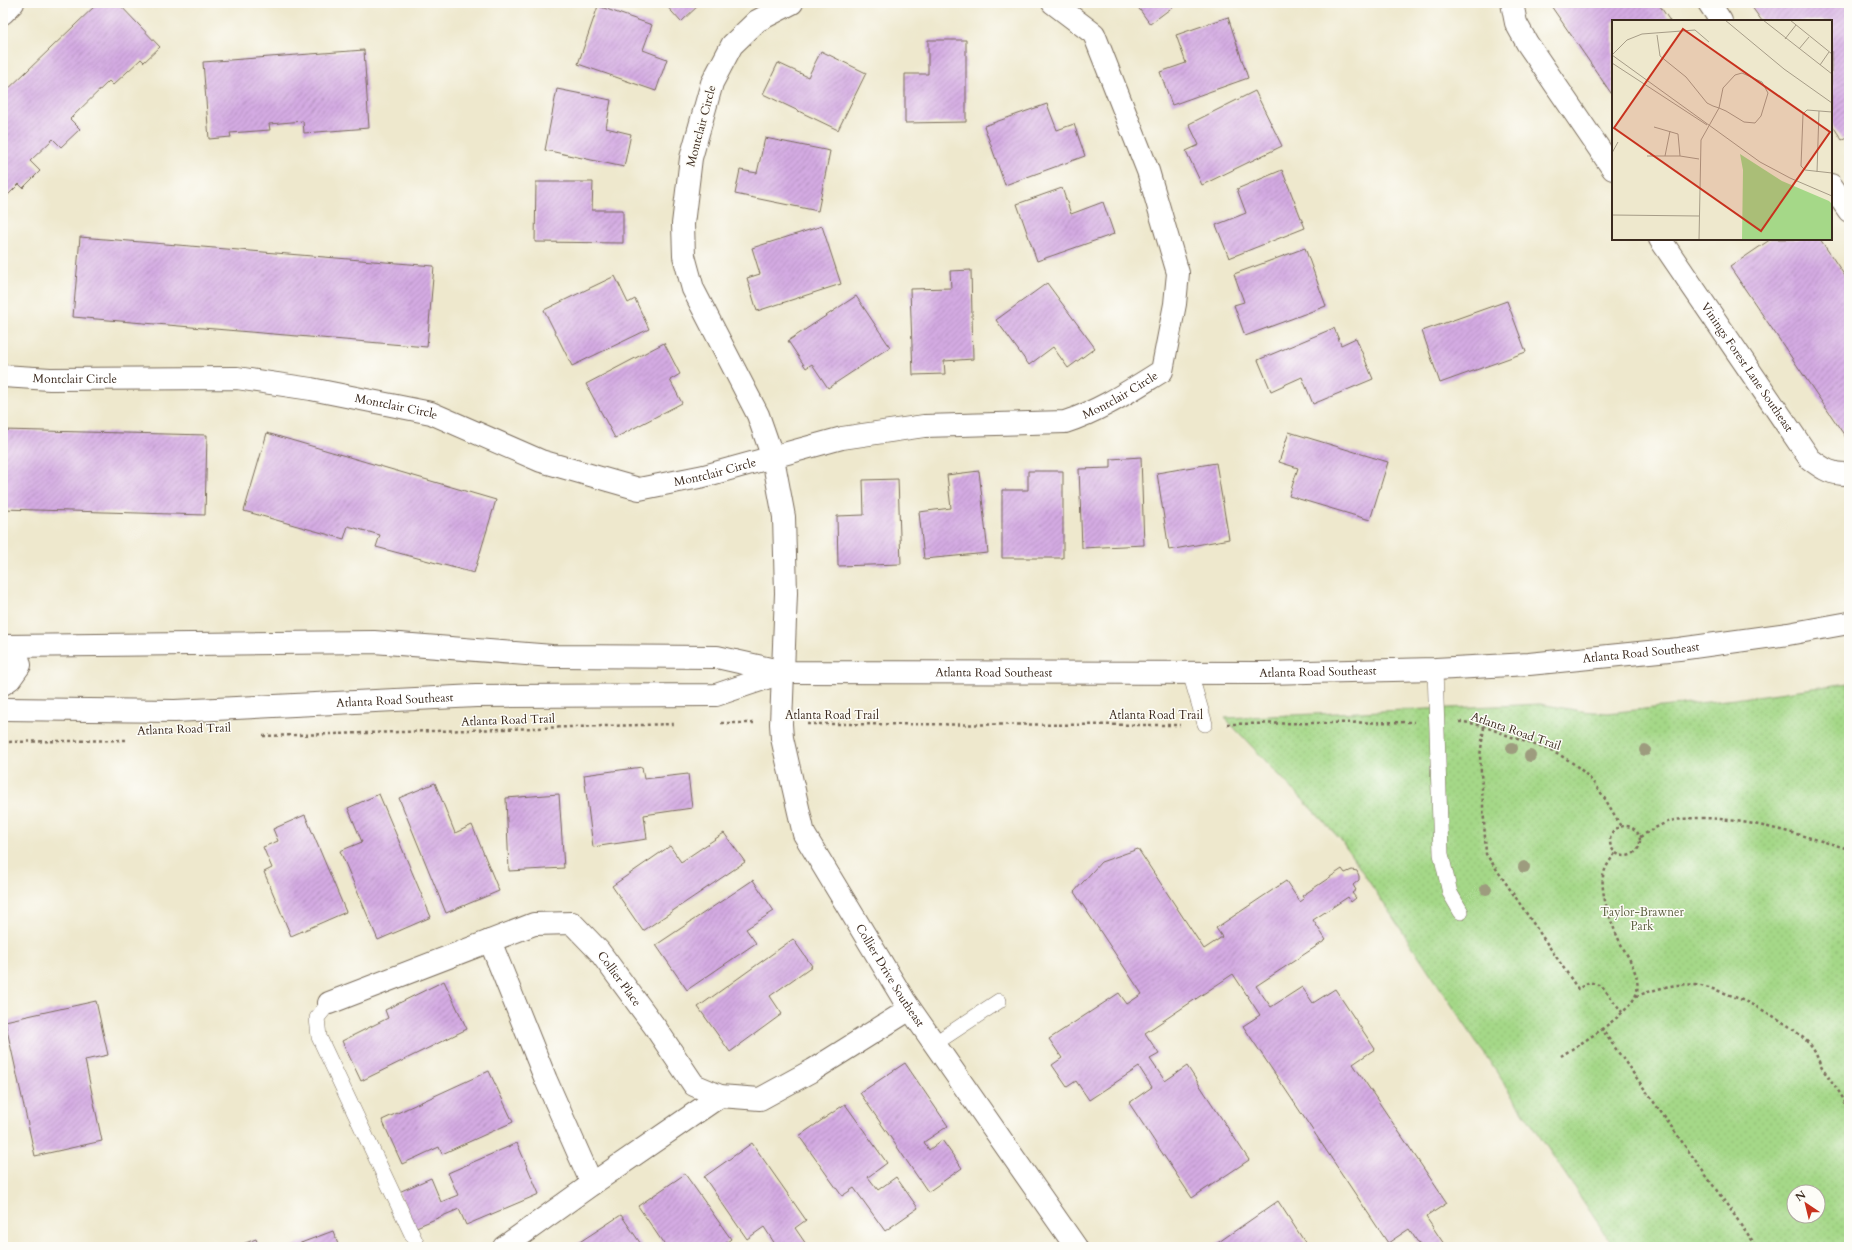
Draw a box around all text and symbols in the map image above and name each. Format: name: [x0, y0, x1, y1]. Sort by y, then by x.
inset map: [1612, 20, 1832, 240]
street label: Montclair Circle: [682, 83, 720, 169]
street label: Vinings Forest Lane Southeast: [1698, 299, 1797, 435]
street label: Montclair Circle: [1080, 368, 1161, 423]
street label: Montclair Circle: [32, 370, 117, 387]
street label: Montclair Circle: [354, 390, 440, 423]
street label: Montclair Circle: [672, 454, 758, 490]
street label: Atlanta Road Southeast: [1582, 638, 1701, 667]
street label: Atlanta Road Southeast: [1259, 662, 1377, 681]
street label: Atlanta Road Southeast: [935, 664, 1053, 681]
street label: Atlanta Road Southeast: [336, 689, 454, 711]
street label: Atlanta Road Trail: [785, 707, 879, 723]
street label: Atlanta Road Trail: [1109, 707, 1203, 723]
street label: Atlanta Road Trail: [1469, 708, 1563, 754]
street label: Atlanta Road Trail: [461, 710, 555, 730]
street label: Atlanta Road Trail: [137, 719, 231, 739]
park label: Taylor-Brawner Park: [1600, 904, 1684, 934]
street label: Collier Drive Southeast: [852, 921, 928, 1030]
street label: Collier Place: [594, 948, 645, 1009]
north arrow: [1786, 1184, 1826, 1224]
text: N: [1792, 1187, 1809, 1205]

